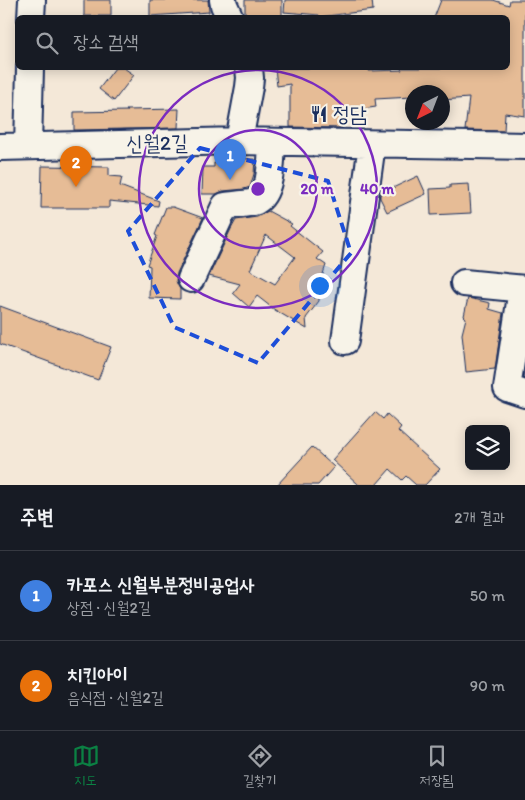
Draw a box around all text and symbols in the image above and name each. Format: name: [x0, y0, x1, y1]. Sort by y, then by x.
search box: [15, 15, 510, 70]
icon: search: [33, 29, 61, 57]
text: 장소 검색: [73, 30, 138, 53]
north arrow: [405, 85, 450, 130]
place label: 정담: [333, 101, 367, 126]
restaurant icon: 정담: [309, 104, 329, 124]
street label: 신월2길: [126, 129, 188, 156]
pin: 1: [214, 139, 246, 180]
pin: 2: [60, 146, 92, 187]
centre of rings: [249, 180, 267, 198]
text: 20 m: [300, 180, 334, 198]
text: 40 m: [360, 180, 395, 198]
your location: [307, 273, 333, 299]
map controls: [465, 425, 510, 470]
button: layers: [465, 425, 510, 470]
text: 주변: [20, 504, 54, 529]
text: 2개 결과: [454, 508, 505, 527]
text: 카포스 신월부분정비공업사: [67, 573, 255, 596]
text: 1: [32, 586, 40, 605]
text: 50 m: [470, 586, 505, 605]
text: 상점 · 신월2길: [67, 598, 151, 617]
text: 치킨아이: [67, 663, 128, 686]
text: 2: [32, 676, 40, 695]
text: 90 m: [470, 676, 505, 695]
text: 음식점 · 신월2길: [67, 688, 164, 707]
tab: 지도: [72, 742, 100, 790]
tab: 길찾기: [243, 742, 276, 790]
tab: 저장됨: [420, 742, 453, 790]

